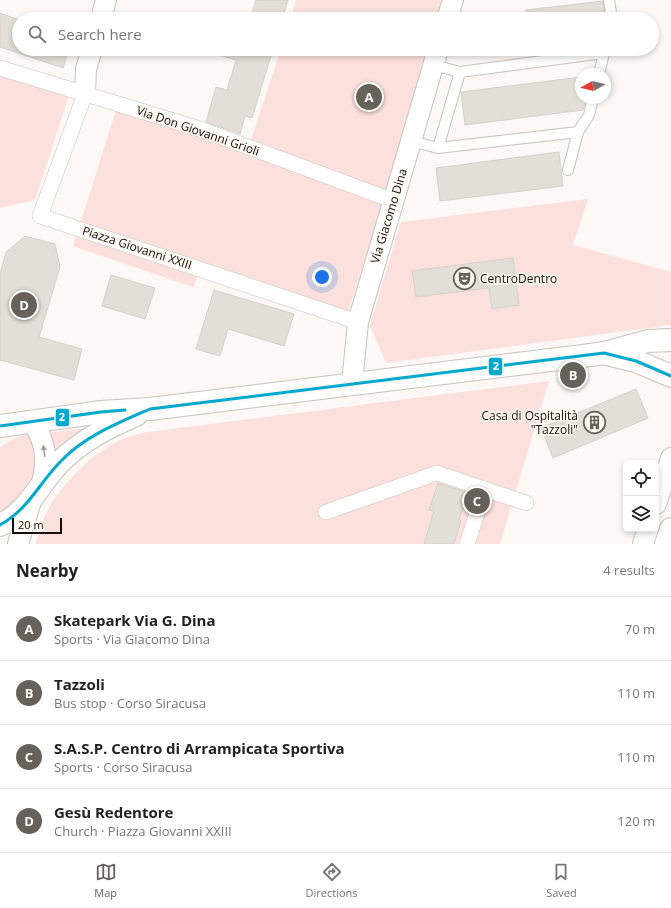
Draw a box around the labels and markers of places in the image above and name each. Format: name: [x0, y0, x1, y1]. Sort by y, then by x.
pin: A: [356, 82, 382, 112]
theatre icon: CentroDentro: [452, 266, 478, 292]
place label: CentroDentro: [480, 270, 557, 287]
pin: D: [11, 290, 37, 320]
pin: B: [560, 360, 586, 390]
place label: Casa di Ospitalità "Tazzoli": [481, 407, 578, 438]
building icon: Casa di Ospitalità "Tazzoli": [581, 410, 607, 436]
pin: C: [464, 486, 490, 516]

